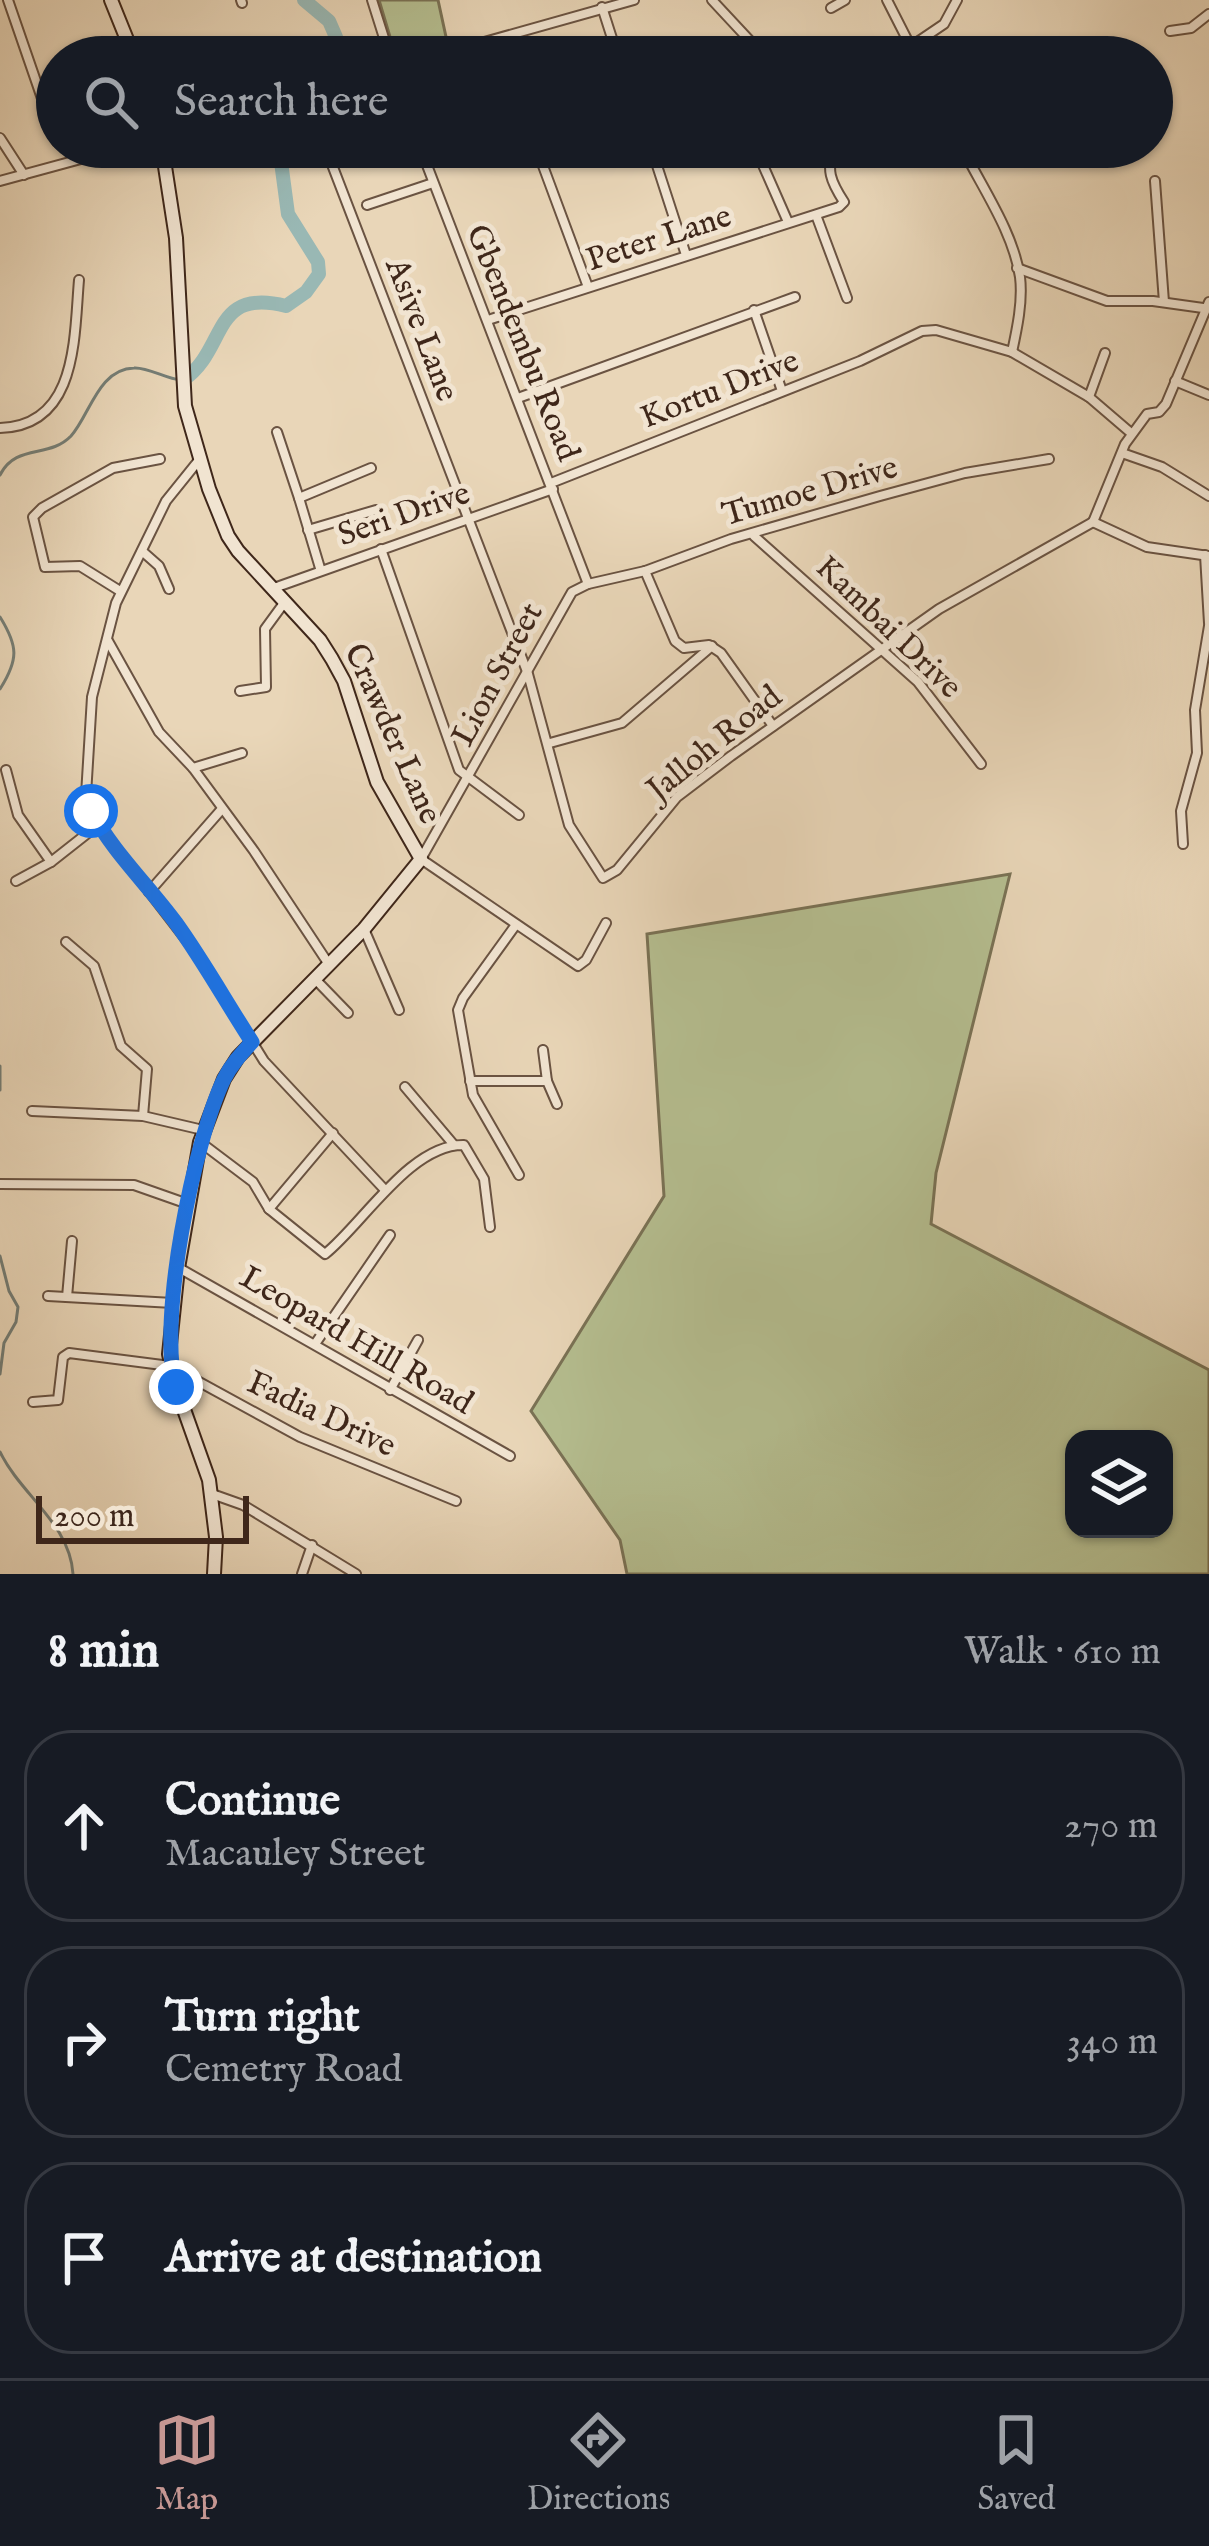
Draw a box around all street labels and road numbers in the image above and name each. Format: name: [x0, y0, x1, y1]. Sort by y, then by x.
street label: Peter Lane: [581, 196, 737, 282]
street label: Gbendembu Road: [455, 219, 589, 468]
street label: Asive Lane: [374, 252, 467, 407]
street label: Kortu Drive: [635, 341, 805, 439]
street label: Tumoe Drive: [717, 447, 903, 537]
street label: Seri Drive: [332, 473, 476, 557]
street label: Kambai Drive: [806, 547, 970, 709]
street label: Lion Street: [443, 596, 553, 754]
street label: Crawder Lane: [334, 637, 450, 831]
street label: Jalloh Road: [636, 677, 791, 814]
street label: Leopard Hill Road: [232, 1257, 481, 1425]
street label: Fadia Drive: [240, 1362, 402, 1468]

